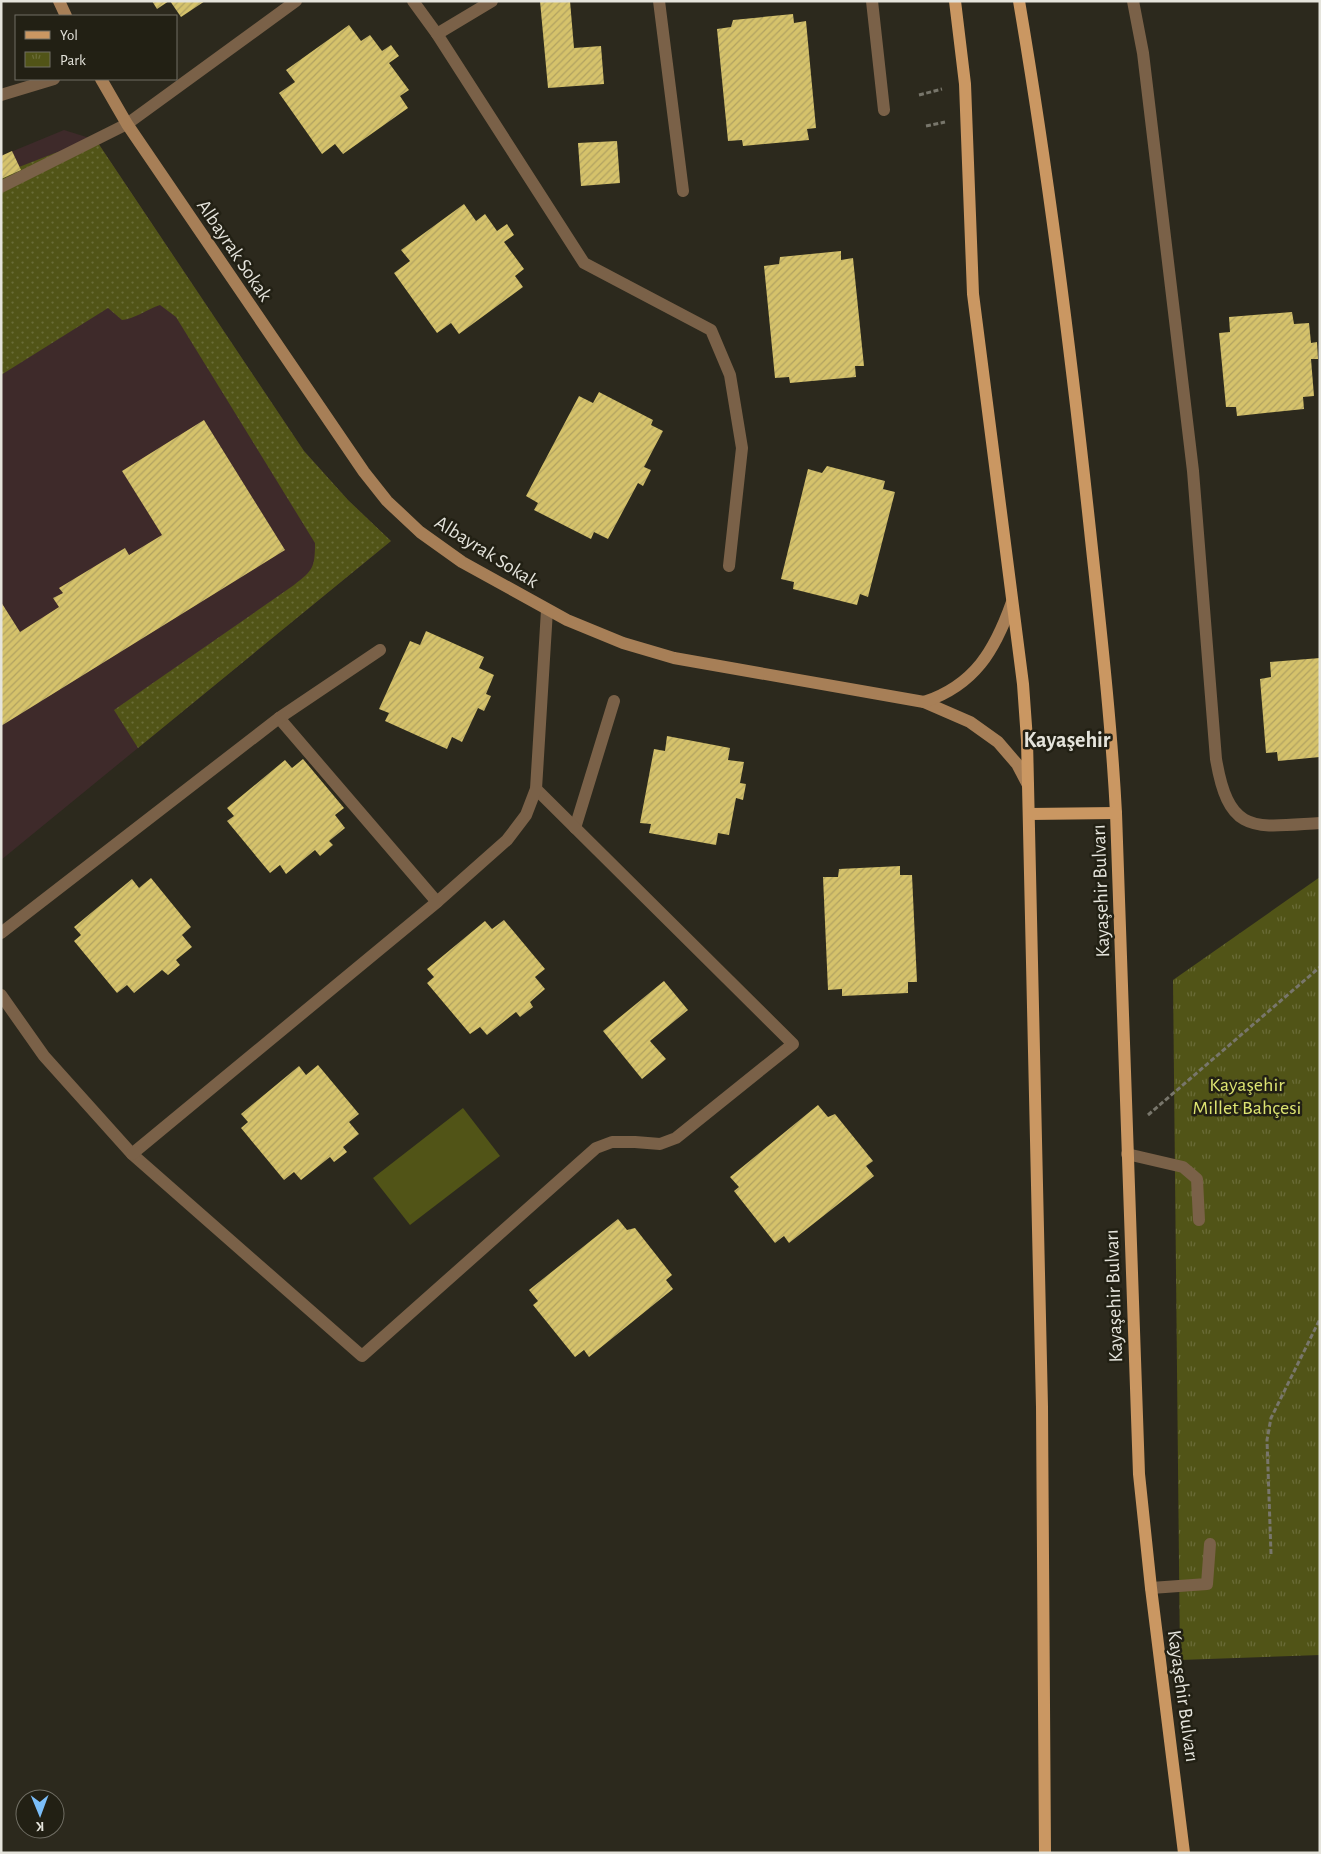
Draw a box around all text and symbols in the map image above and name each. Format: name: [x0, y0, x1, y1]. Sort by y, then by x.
legend: [15, 15, 178, 80]
text: Yol: [60, 28, 78, 43]
text: Park: [60, 53, 86, 68]
street label: Albayrak Sokak: [193, 196, 276, 305]
street label: Albayrak Sokak: [431, 512, 542, 592]
district label: Kayaşehir: [1023, 729, 1111, 752]
street label: Kayaşehir Bulvarı: [1089, 824, 1113, 958]
park label: Kayaşehir Millet Bahçesi: [1193, 1075, 1301, 1118]
street label: Kayaşehir Bulvarı: [1102, 1229, 1126, 1363]
street label: Kayaşehir Bulvarı: [1164, 1629, 1202, 1763]
north arrow: [15, 1789, 65, 1839]
text: K: [35, 1819, 44, 1833]

